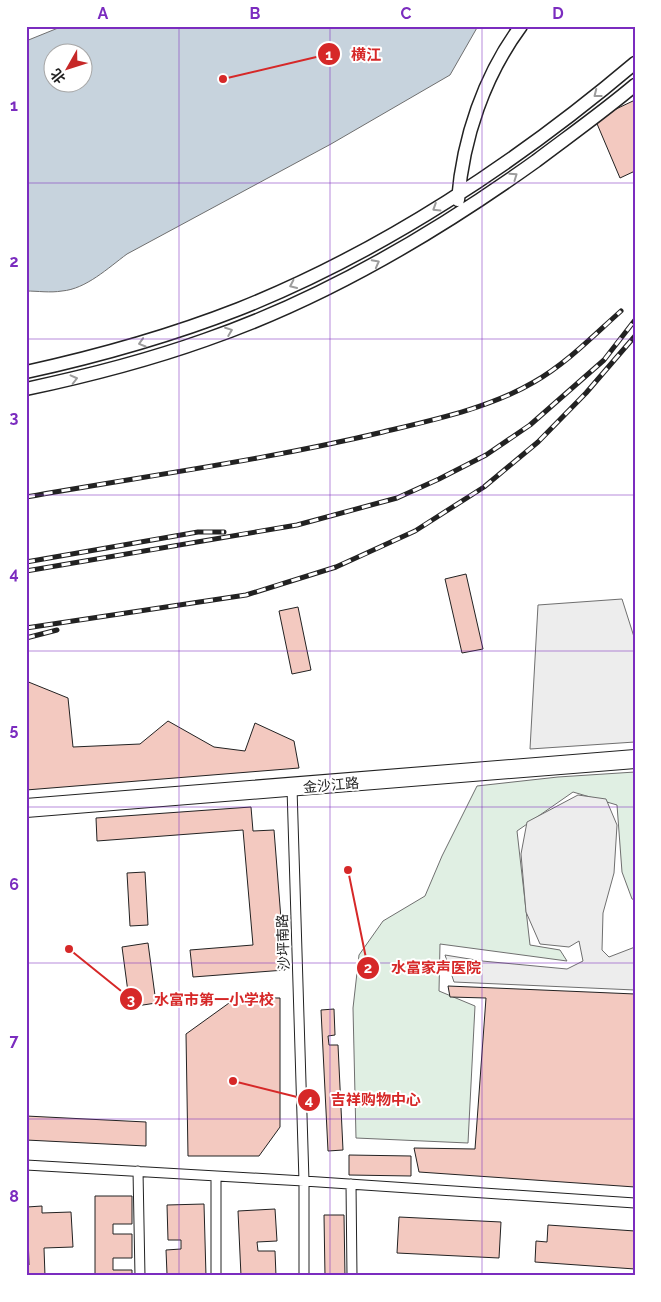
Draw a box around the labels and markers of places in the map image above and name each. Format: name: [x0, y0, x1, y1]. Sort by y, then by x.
callout: 横江: [316, 39, 391, 69]
callout: 水富家声医院: [356, 953, 491, 983]
callout: 水富市第一小学校: [119, 984, 284, 1014]
callout: 吉祥购物中心: [296, 1085, 431, 1115]

